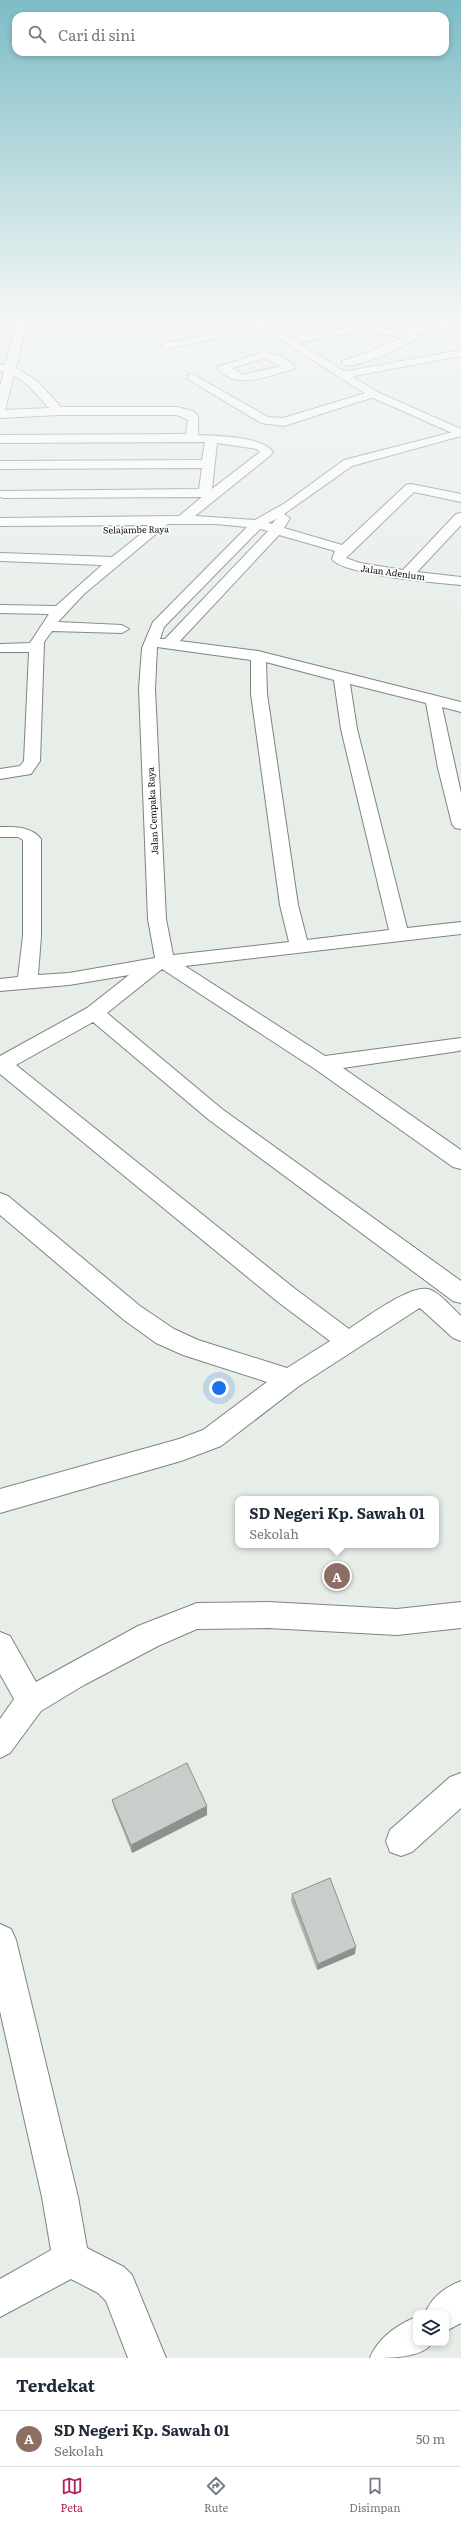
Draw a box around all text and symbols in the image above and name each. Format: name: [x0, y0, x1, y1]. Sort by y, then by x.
search box: [12, 12, 449, 56]
icon: search: [26, 23, 48, 45]
text: Cari di sini: [58, 23, 135, 46]
street label: Selajambe Raya: [103, 521, 169, 537]
street label: Jalan Adenium: [360, 561, 426, 583]
street label: Jalan Cempaka Raya: [143, 767, 161, 855]
your location: [209, 1378, 229, 1398]
popup: [235, 1496, 439, 1548]
text: SD Negeri Kp. Sawah 01: [249, 1501, 425, 1524]
text: Sekolah: [249, 1524, 299, 1543]
pin: A: [324, 1561, 350, 1591]
map controls: [413, 2310, 449, 2346]
button: layers: [413, 2310, 449, 2346]
text: Terdekat: [16, 2372, 95, 2397]
text: SD Negeri Kp. Sawah 01: [54, 2418, 229, 2441]
text: A: [24, 2429, 34, 2448]
text: 50 m: [416, 2429, 445, 2448]
text: Sekolah: [54, 2441, 104, 2460]
tab: Peta: [61, 2475, 83, 2515]
tab: Rute: [204, 2475, 228, 2515]
tab: Disimpan: [349, 2475, 400, 2515]

